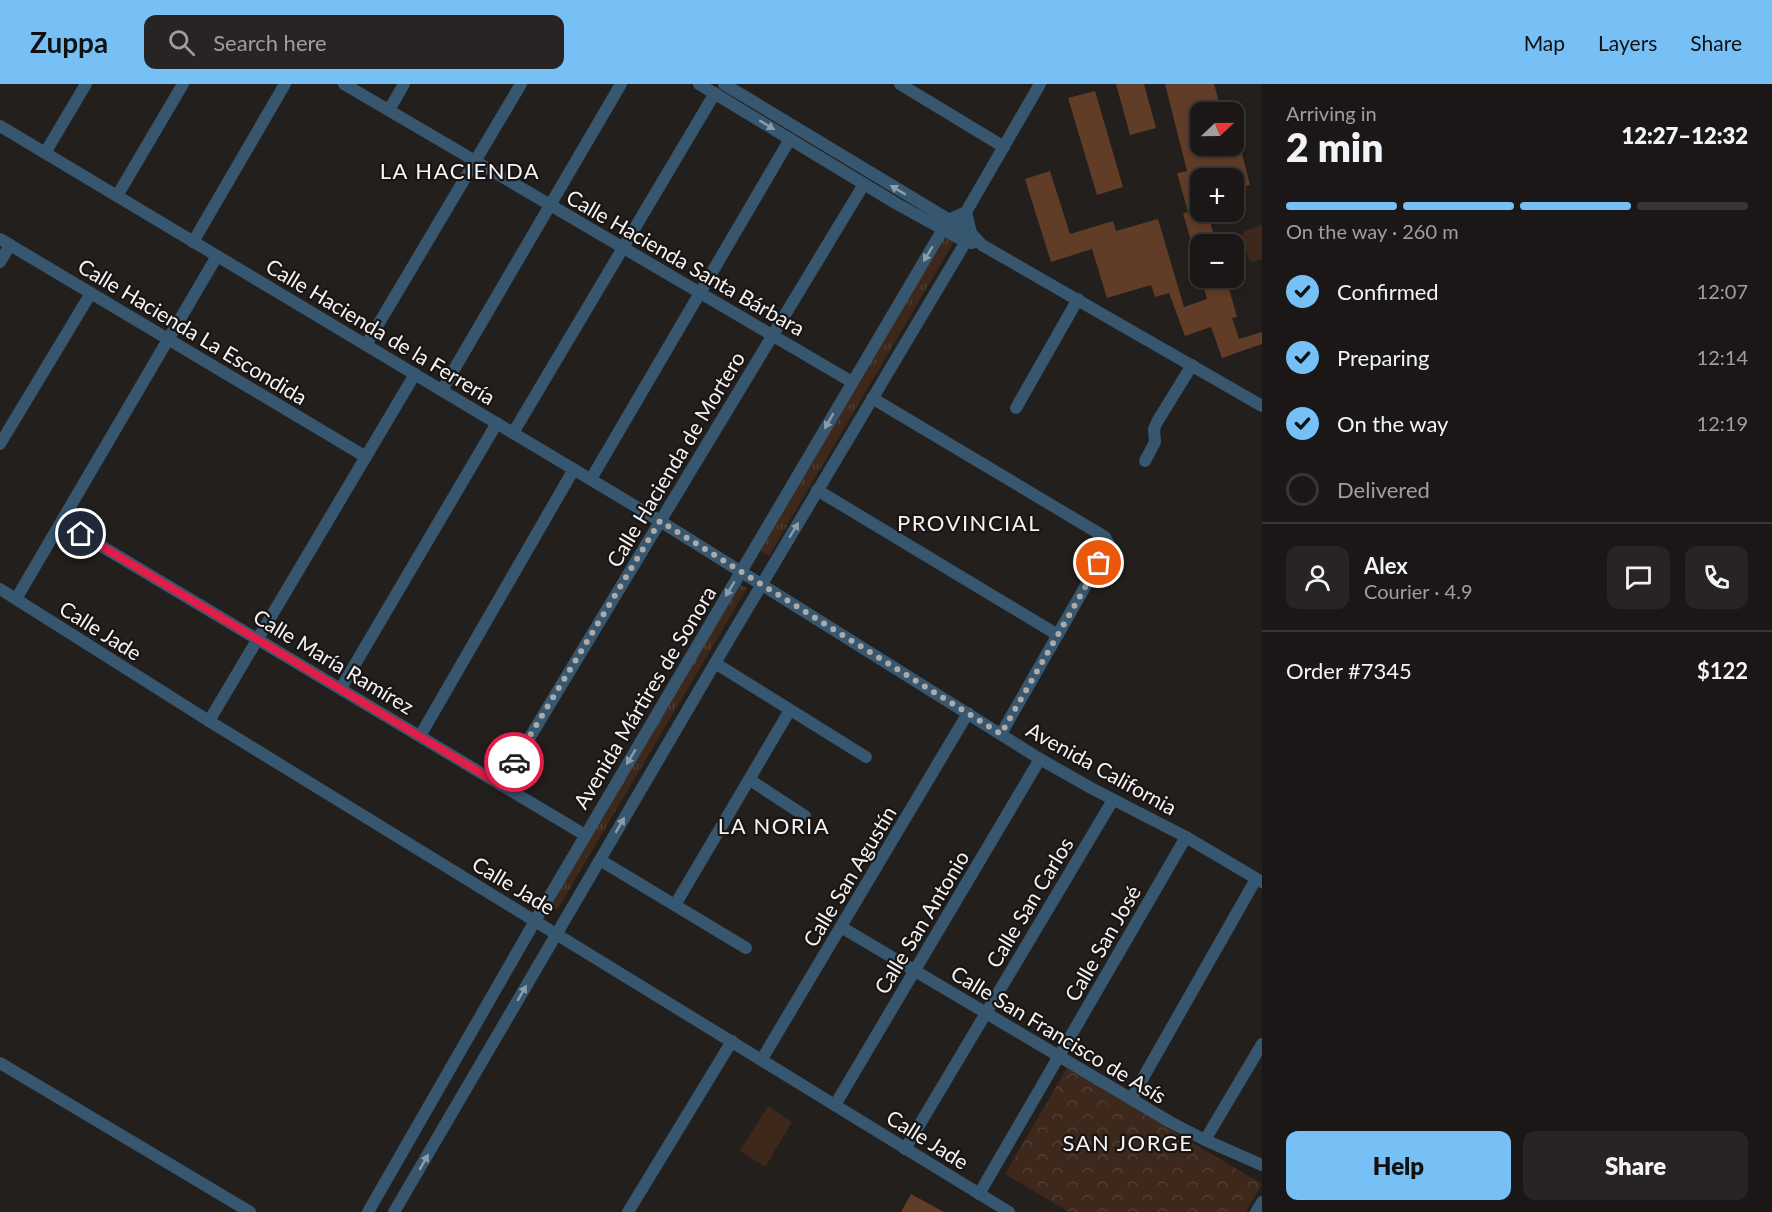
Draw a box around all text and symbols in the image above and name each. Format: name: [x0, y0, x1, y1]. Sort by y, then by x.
search box: [144, 15, 564, 69]
text: Zuppa: [30, 25, 108, 59]
icon: search: [165, 26, 198, 59]
text: Search here: [213, 29, 327, 56]
text: Map: [1524, 30, 1565, 55]
text: Layers: [1598, 30, 1657, 55]
text: Share: [1690, 30, 1742, 55]
text: Arriving in: [1286, 101, 1377, 125]
north arrow: [1190, 102, 1244, 156]
map controls: [1190, 102, 1244, 288]
one-way arrow: [759, 119, 775, 130]
text: 12:27–12:32: [1622, 122, 1748, 149]
text: 2 min: [1286, 124, 1383, 170]
district label: LA HACIENDA: [380, 157, 540, 184]
button: +: [1190, 168, 1244, 222]
street label: Calle Hacienda Santa Bárbara: [563, 184, 809, 340]
one-way arrow: [890, 185, 906, 196]
text: On the way · 260 m: [1286, 219, 1459, 243]
button: −: [1190, 234, 1244, 288]
one-way arrow: [923, 245, 933, 262]
street label: Calle Hacienda La Escondida: [74, 253, 312, 409]
street label: Calle Hacienda de la Ferrería: [262, 253, 500, 409]
icon: check: [1286, 275, 1319, 308]
text: Confirmed: [1337, 278, 1439, 305]
text: 12:07: [1697, 279, 1748, 303]
icon: check: [1286, 341, 1319, 374]
text: Preparing: [1337, 344, 1429, 371]
text: 12:14: [1697, 345, 1748, 369]
street label: Calle Hacienda de Mortero: [601, 347, 749, 571]
icon: check: [1286, 407, 1319, 440]
text: On the way: [1337, 410, 1448, 437]
text: 12:19: [1697, 411, 1748, 435]
one-way arrow: [824, 413, 834, 430]
text: Delivered: [1337, 476, 1430, 503]
pin: [55, 508, 106, 559]
district label: PROVINCIAL: [897, 509, 1041, 536]
icon: home: [64, 517, 97, 550]
one-way arrow: [788, 522, 799, 538]
pin: [1073, 537, 1124, 588]
icon: bag: [1082, 546, 1115, 579]
button: person: [1286, 546, 1349, 609]
button: chat: [1607, 546, 1670, 609]
button: phone: [1685, 546, 1748, 609]
text: Alex: [1364, 552, 1408, 579]
text: Courier · 4.9: [1364, 579, 1473, 603]
street label: Avenida Mártires de Sonora: [568, 581, 720, 813]
one-way arrow: [725, 581, 735, 598]
street label: Calle Jade: [55, 595, 147, 665]
street label: Calle María Ramírez: [249, 603, 419, 719]
text: Order #7345: [1286, 657, 1412, 684]
text: $122: [1697, 657, 1748, 684]
street label: Avenida California: [1023, 716, 1181, 820]
courier: [484, 732, 544, 792]
icon: car: [498, 746, 531, 779]
one-way arrow: [626, 749, 636, 766]
street label: Calle San Agustín: [797, 801, 901, 951]
district label: LA NORIA: [718, 812, 830, 839]
one-way arrow: [615, 816, 625, 833]
street label: Calle San Carlos: [980, 832, 1078, 972]
street label: Calle San Antonio: [868, 846, 974, 998]
street label: Calle Jade: [468, 851, 560, 919]
street label: Calle San José: [1059, 881, 1145, 1005]
street label: Calle San Francisco de Asís: [947, 960, 1171, 1108]
one-way arrow: [517, 984, 527, 1001]
street label: Calle Jade: [882, 1104, 974, 1174]
district label: SAN JORGE: [1062, 1129, 1194, 1156]
button: Help: [1286, 1131, 1511, 1200]
button: Share: [1523, 1131, 1748, 1200]
one-way arrow: [418, 1153, 428, 1170]

